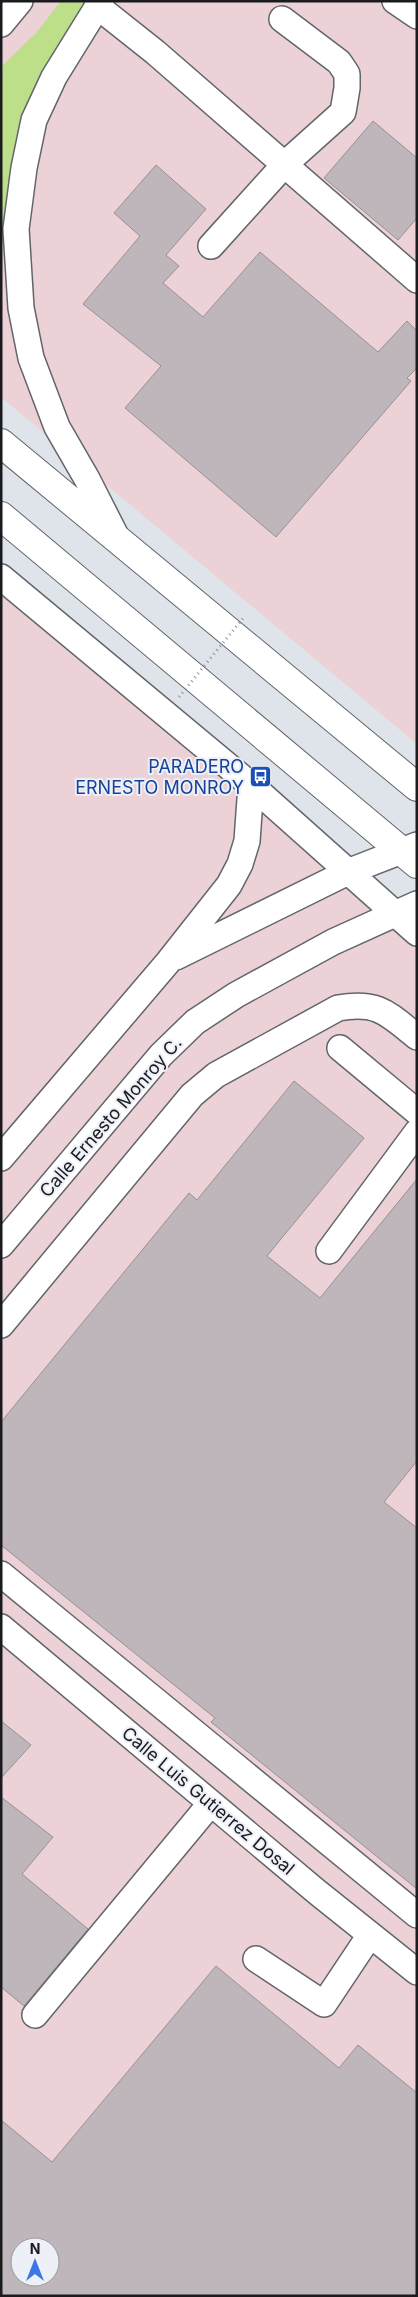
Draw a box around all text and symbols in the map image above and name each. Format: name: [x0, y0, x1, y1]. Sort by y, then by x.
place label: PARADERO ERNESTO MONROY: [75, 756, 244, 798]
bus stop icon: PARADERO ERNESTO MONROY: [248, 765, 272, 789]
street label: Calle Ernesto Monroy C.: [35, 1032, 186, 1201]
street label: Calle Luis Gutierrez Dosal: [118, 1722, 299, 1879]
north arrow: [10, 2237, 60, 2287]
text: N: [30, 2240, 40, 2257]

